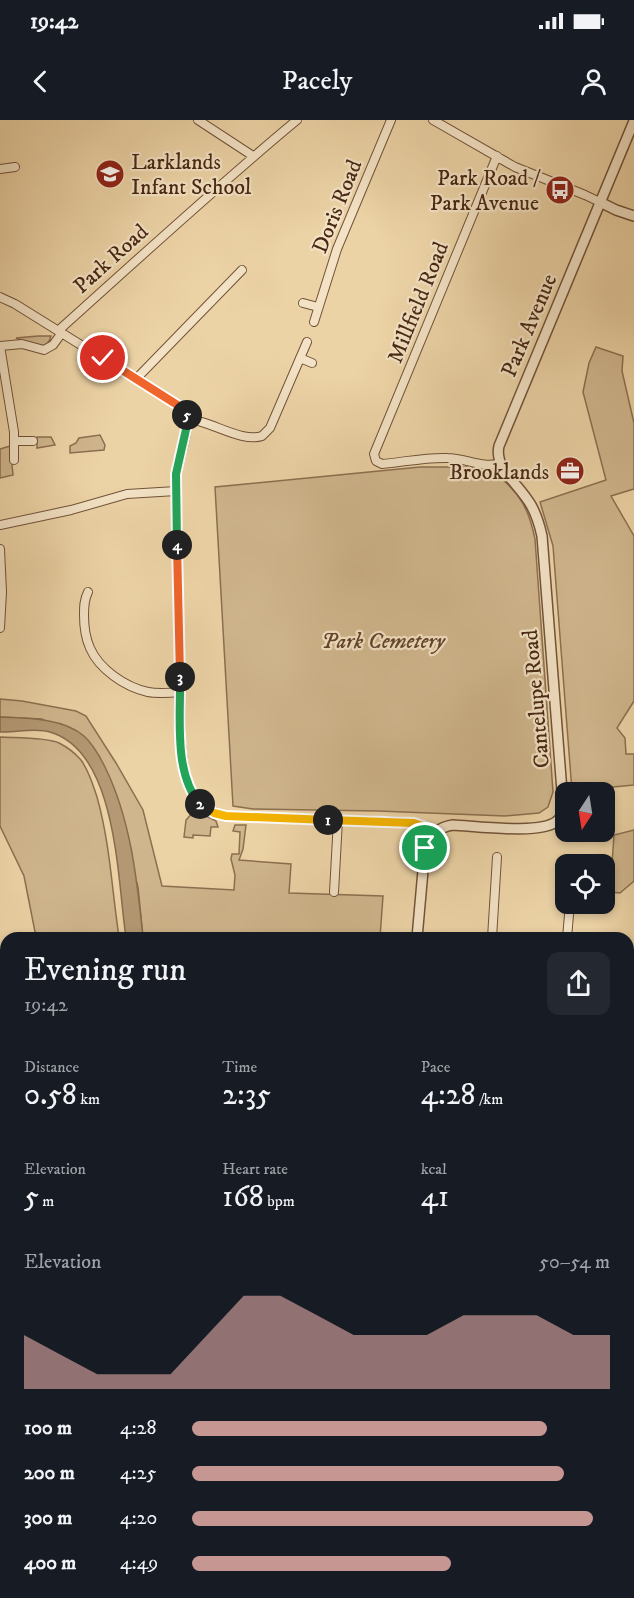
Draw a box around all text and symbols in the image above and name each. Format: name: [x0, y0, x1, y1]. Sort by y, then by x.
text: 19:42: [30, 8, 78, 35]
text: Pacely: [282, 64, 352, 98]
icon: back: [24, 65, 57, 98]
icon: person: [577, 65, 610, 98]
place label: Larklands Infant School: [131, 149, 252, 201]
street label: Doris Road: [306, 156, 368, 257]
school or university icon: Larklands Infant School: [94, 158, 126, 190]
place label: Park Road / Park Avenue: [430, 165, 541, 217]
bus stop icon: Park Road / Park Avenue: [544, 174, 576, 206]
street label: Park Road: [68, 218, 154, 300]
street label: Millfield Road: [382, 238, 455, 367]
street label: Park Avenue: [496, 270, 563, 381]
pin: [77, 332, 128, 383]
icon: check: [86, 341, 119, 374]
pin: 5: [172, 400, 202, 430]
text: 5: [183, 405, 191, 425]
office icon: Brooklands: [554, 455, 586, 487]
place label: Brooklands: [449, 459, 549, 486]
pin: 4: [162, 530, 192, 560]
text: 4: [172, 535, 182, 555]
park label: Park Cemetery: [321, 628, 446, 655]
street label: Cantelupe Road: [517, 628, 556, 769]
pin: 3: [165, 662, 195, 692]
text: 3: [177, 667, 183, 687]
north arrow: [555, 782, 615, 842]
map controls: [555, 782, 615, 914]
pin: 2: [185, 789, 215, 819]
text: 2: [196, 794, 204, 814]
pin: 1: [313, 805, 343, 835]
text: 1: [325, 810, 331, 830]
pin: [399, 822, 450, 873]
icon: arrive: [408, 831, 441, 864]
button: locate: [555, 854, 615, 914]
text: Evening run: [24, 950, 186, 991]
button: share: [547, 952, 610, 1015]
text: 19:42: [24, 993, 68, 1018]
text: Distance: [24, 1057, 79, 1077]
text: Time: [222, 1057, 257, 1077]
text: Pace: [421, 1057, 450, 1077]
text: 0.58: [24, 1077, 77, 1114]
text: 2:35: [222, 1077, 271, 1114]
text: 4:28: [421, 1077, 476, 1114]
text: km: [77, 1089, 100, 1109]
text: /km: [476, 1089, 503, 1109]
text: Elevation: [24, 1159, 86, 1179]
text: Heart rate: [222, 1159, 288, 1179]
text: kcal: [421, 1159, 447, 1179]
text: 5: [24, 1179, 39, 1216]
text: 168: [222, 1179, 264, 1216]
text: 41: [421, 1179, 449, 1216]
text: m: [39, 1191, 54, 1211]
text: bpm: [264, 1191, 295, 1211]
text: Elevation: [24, 1250, 101, 1275]
text: 50–54 m: [539, 1250, 610, 1275]
text: 100 m: [24, 1416, 72, 1441]
text: 4:28: [120, 1416, 157, 1441]
text: 200 m: [24, 1461, 75, 1486]
text: 4:25: [120, 1461, 156, 1486]
text: 300 m: [24, 1506, 72, 1531]
text: 4:20: [120, 1506, 157, 1531]
text: 400 m: [24, 1551, 76, 1576]
text: 4:49: [120, 1551, 158, 1576]

